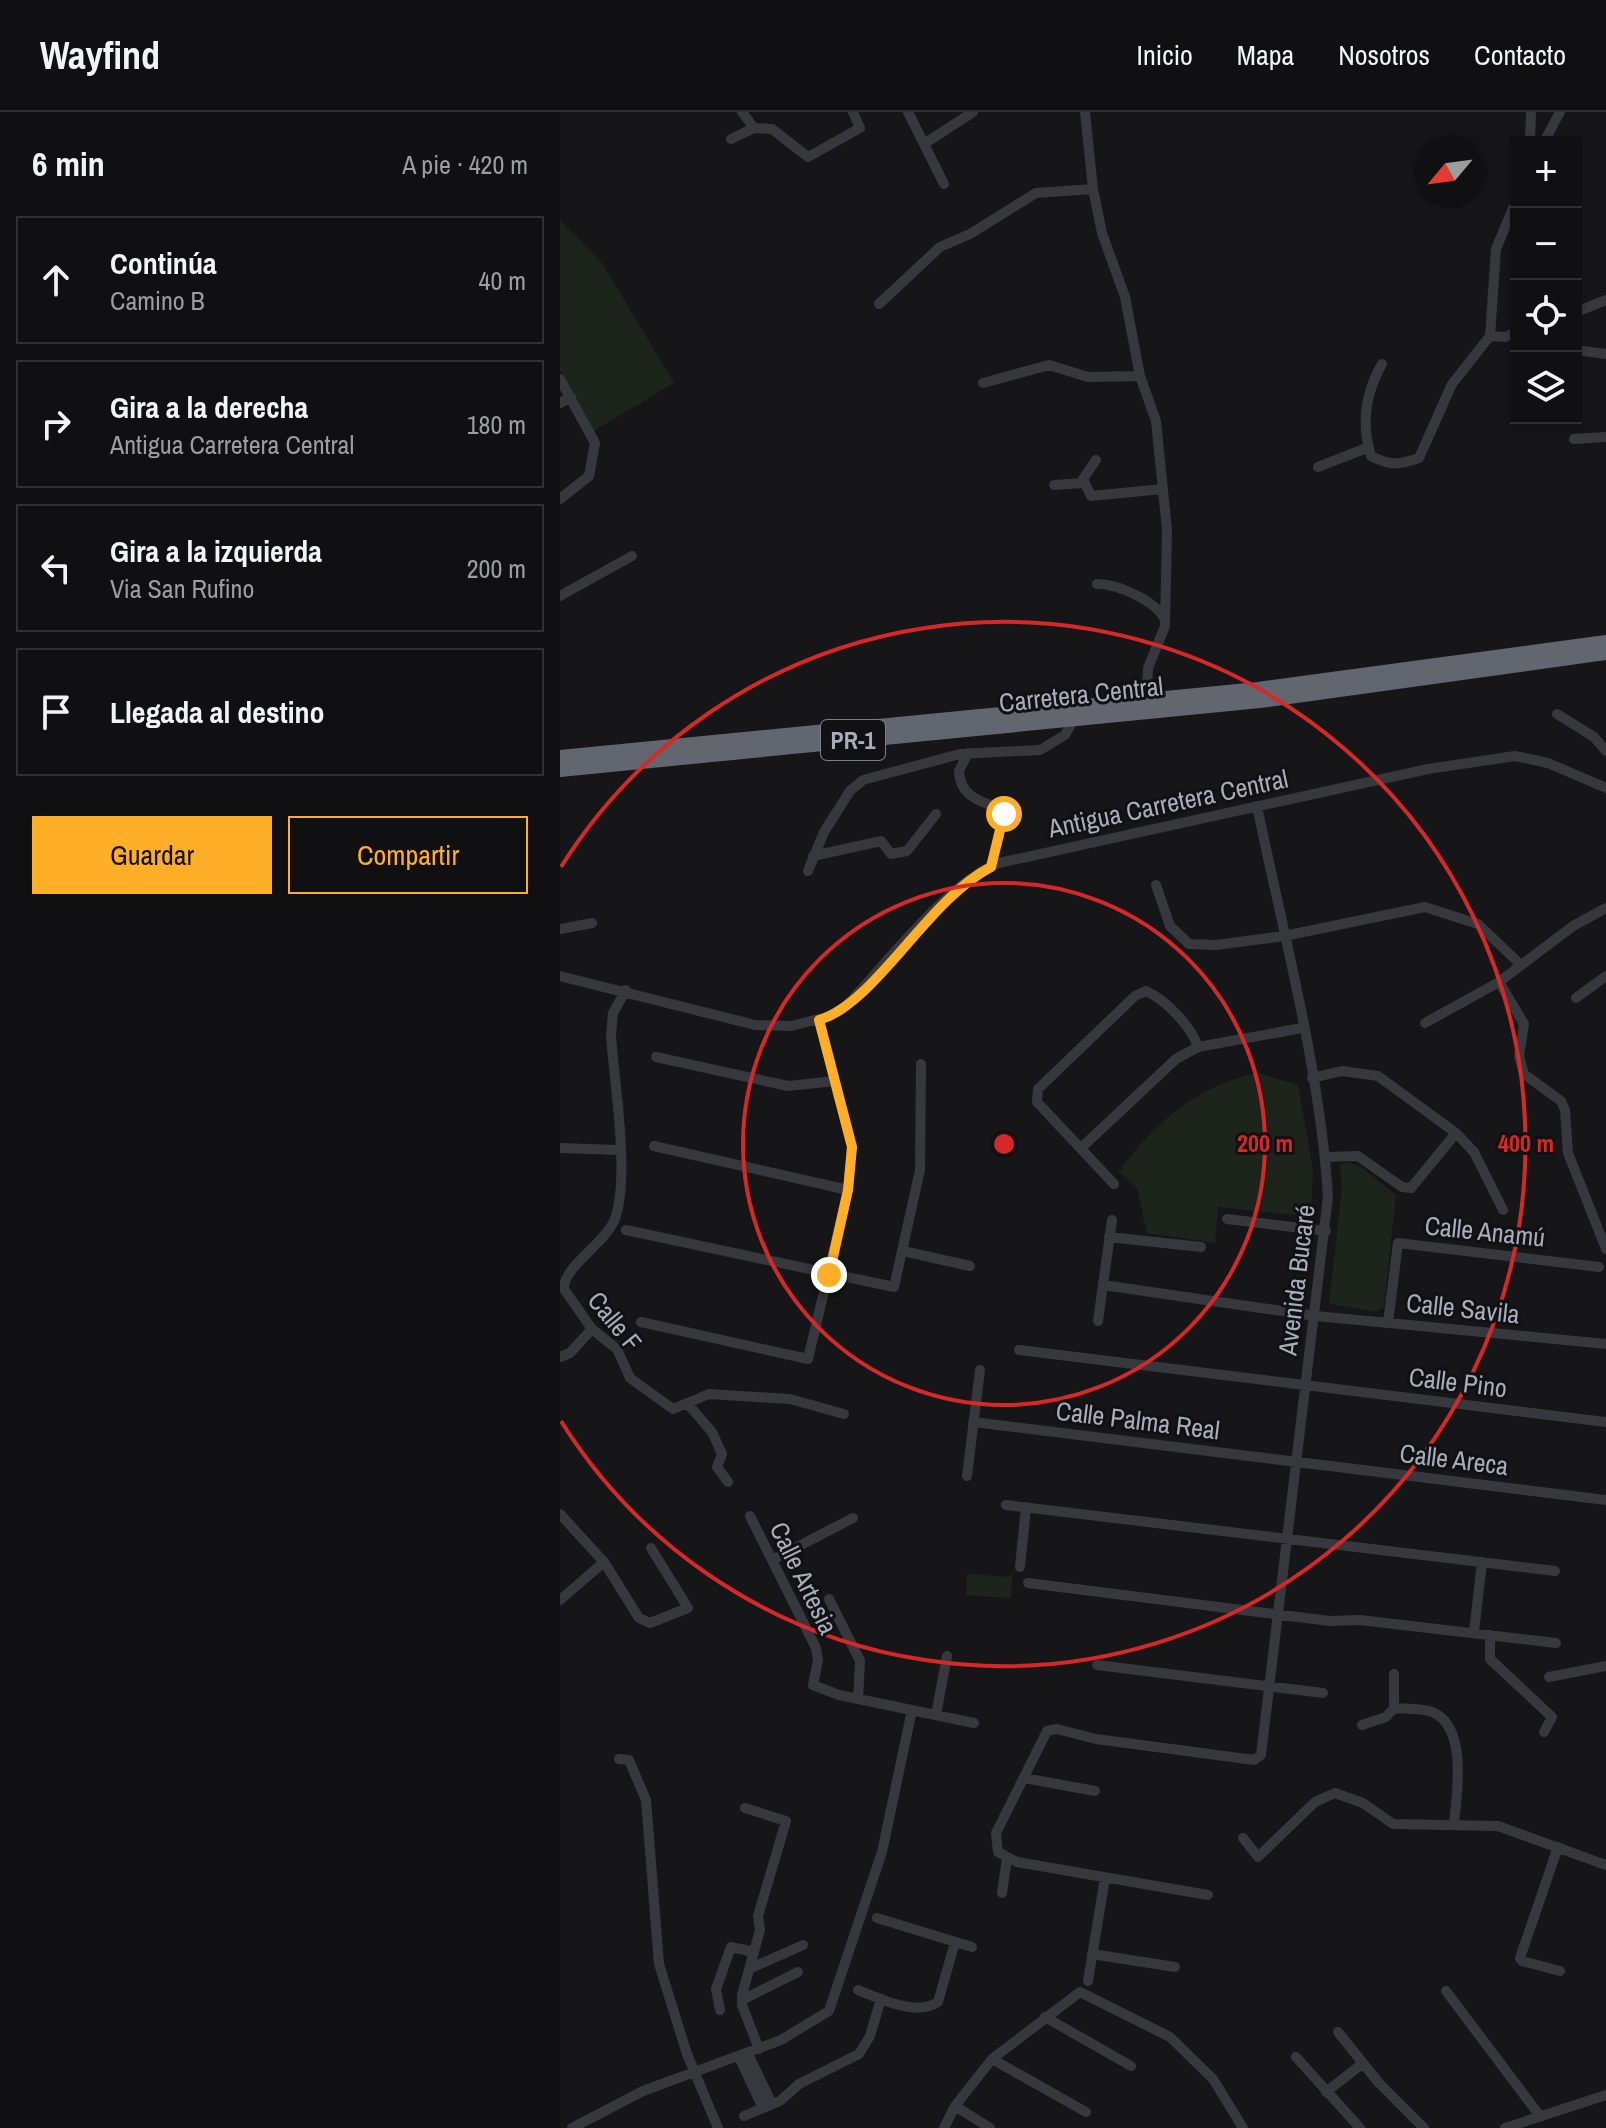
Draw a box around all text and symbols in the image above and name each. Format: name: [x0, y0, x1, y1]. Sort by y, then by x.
text: Wayfind: [40, 30, 160, 81]
text: Inicio: [1137, 36, 1193, 74]
text: Mapa: [1237, 36, 1294, 74]
text: Nosotros: [1338, 36, 1430, 74]
text: Contacto: [1474, 36, 1566, 74]
north arrow: [1414, 136, 1486, 208]
map controls: [1510, 136, 1582, 424]
button: +: [1510, 136, 1582, 208]
text: 6 min: [32, 141, 105, 187]
text: A pie · 420 m: [402, 147, 528, 182]
button: −: [1510, 208, 1582, 280]
text: Continúa: [110, 243, 217, 283]
icon: ahead: [34, 258, 78, 302]
text: 40 m: [479, 263, 526, 298]
button: locate: [1510, 280, 1582, 352]
text: Camino B: [110, 283, 205, 318]
button: layers: [1510, 352, 1582, 424]
text: Gira a la derecha: [110, 387, 308, 427]
icon: right: [34, 402, 78, 446]
text: 180 m: [467, 407, 526, 442]
text: Antigua Carretera Central: [110, 427, 354, 462]
text: Gira a la izquierda: [110, 531, 322, 571]
icon: left: [34, 546, 78, 590]
text: 200 m: [467, 551, 526, 586]
text: Via San Rufino: [110, 571, 254, 606]
street label: Carretera Central: [997, 668, 1165, 720]
icon: arrive: [34, 690, 78, 734]
text: Llegada al destino: [110, 692, 325, 732]
road number: PR-1: [821, 720, 885, 760]
street label: Antigua Carretera Central: [1044, 761, 1291, 846]
route start: [986, 796, 1022, 832]
button: Guardar: [32, 816, 272, 894]
button: Compartir: [288, 816, 528, 894]
text: 200 m: [1237, 1127, 1293, 1159]
text: 400 m: [1498, 1127, 1554, 1159]
centre of rings: [990, 1130, 1018, 1158]
street label: Avenida Bucaré: [1269, 1203, 1323, 1358]
street label: Calle Anamú: [1423, 1207, 1547, 1255]
route end: [811, 1257, 847, 1293]
street label: Calle F: [580, 1284, 650, 1358]
street label: Calle Savila: [1405, 1285, 1522, 1331]
street label: Calle Pino: [1407, 1359, 1509, 1405]
street label: Calle Palma Real: [1054, 1393, 1222, 1447]
street label: Calle Areca: [1398, 1435, 1510, 1483]
street label: Calle Artesia: [762, 1516, 846, 1640]

